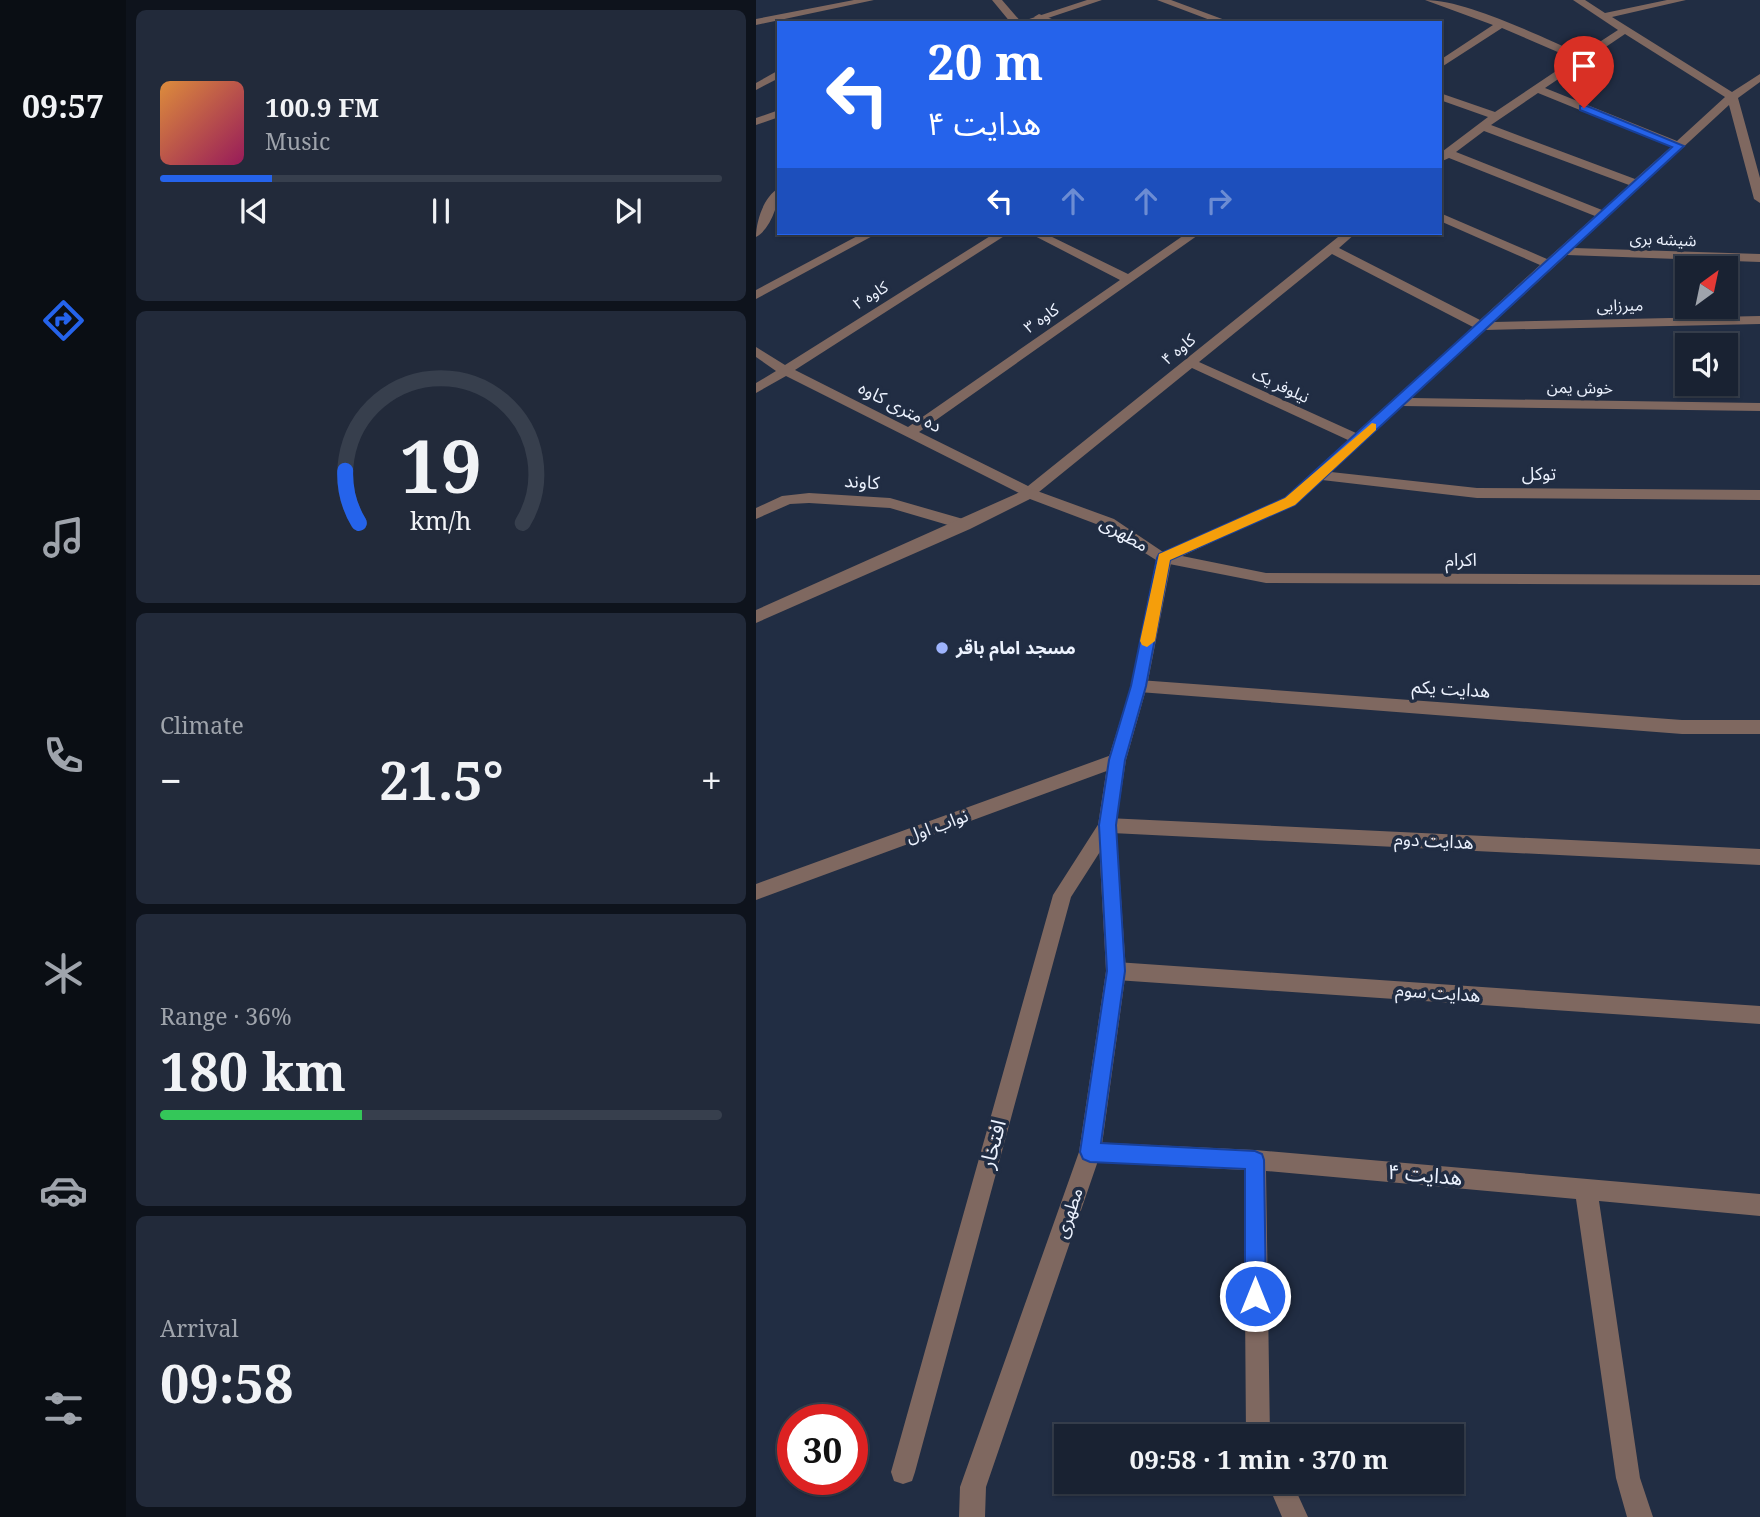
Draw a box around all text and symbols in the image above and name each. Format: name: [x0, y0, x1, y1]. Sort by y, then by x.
text: 20 m: [927, 28, 1043, 94]
pin: [1554, 36, 1614, 108]
icon: arrive: [1565, 47, 1603, 85]
icon: left: [812, 49, 903, 140]
text: 09:57: [22, 84, 104, 127]
text: 100.9 FM: [265, 89, 379, 125]
text: هدایت ۴: [927, 101, 1041, 144]
text: Music: [265, 125, 330, 157]
icon: left: [981, 182, 1019, 220]
icon: ahead: [1054, 182, 1092, 220]
icon: ahead: [1127, 182, 1165, 220]
icon: right: [1200, 182, 1238, 220]
icon: previous: [235, 192, 273, 230]
icon: pause: [422, 192, 460, 230]
icon: next: [609, 192, 647, 230]
street label: شیشه بری: [1629, 227, 1697, 251]
north arrow: [1675, 256, 1738, 318]
map controls: [1675, 256, 1738, 396]
street label: کاوه ۲: [848, 275, 892, 314]
street label: میرزایی: [1597, 294, 1643, 316]
icon: directions: [39, 296, 88, 345]
street label: کاوه ۳: [1019, 298, 1063, 338]
street label: کاوه ۴: [1156, 328, 1200, 370]
button: sound: [1675, 333, 1738, 396]
street label: نیلوفر یک: [1249, 362, 1313, 408]
street label: ده متری کاوه: [855, 375, 946, 437]
street label: خوش یمن: [1547, 375, 1613, 399]
text: 19: [400, 416, 482, 515]
street label: توکل: [1522, 461, 1556, 485]
street label: کاوند: [844, 468, 881, 494]
text: km/h: [410, 503, 472, 537]
street label: مطهری: [1096, 510, 1153, 557]
icon: music: [39, 513, 88, 562]
street label: اکرام: [1445, 547, 1477, 574]
place label: مسجد امام باقر: [955, 635, 1076, 661]
marker: مسجد امام باقر: [934, 640, 950, 656]
street label: هدایت یکم: [1411, 673, 1491, 705]
text: Climate: [160, 709, 244, 741]
icon: phone: [39, 731, 88, 780]
text: 21.5°: [379, 744, 504, 815]
text: −: [160, 754, 182, 806]
text: +: [701, 754, 722, 806]
street label: نواب اول: [902, 803, 971, 847]
street label: هدایت دوم: [1394, 826, 1474, 857]
icon: climate: [39, 949, 88, 998]
street label: هدایت سوم: [1395, 977, 1481, 1010]
text: Range · 36%: [160, 1000, 292, 1032]
text: 180 km: [160, 1035, 346, 1106]
street label: افتخار: [972, 1116, 1012, 1172]
street label: هدایت ۴: [1387, 1157, 1464, 1191]
icon: car: [39, 1166, 88, 1215]
street label: مطهری: [1048, 1184, 1088, 1241]
position arrow: [1218, 1259, 1292, 1333]
text: Arrival: [160, 1312, 239, 1344]
text: 09:58: [160, 1347, 293, 1418]
icon: filters: [39, 1384, 88, 1433]
speed limit sign: 30: [777, 1404, 868, 1495]
text: 09:58 · 1 min · 370 m: [1129, 1441, 1389, 1477]

